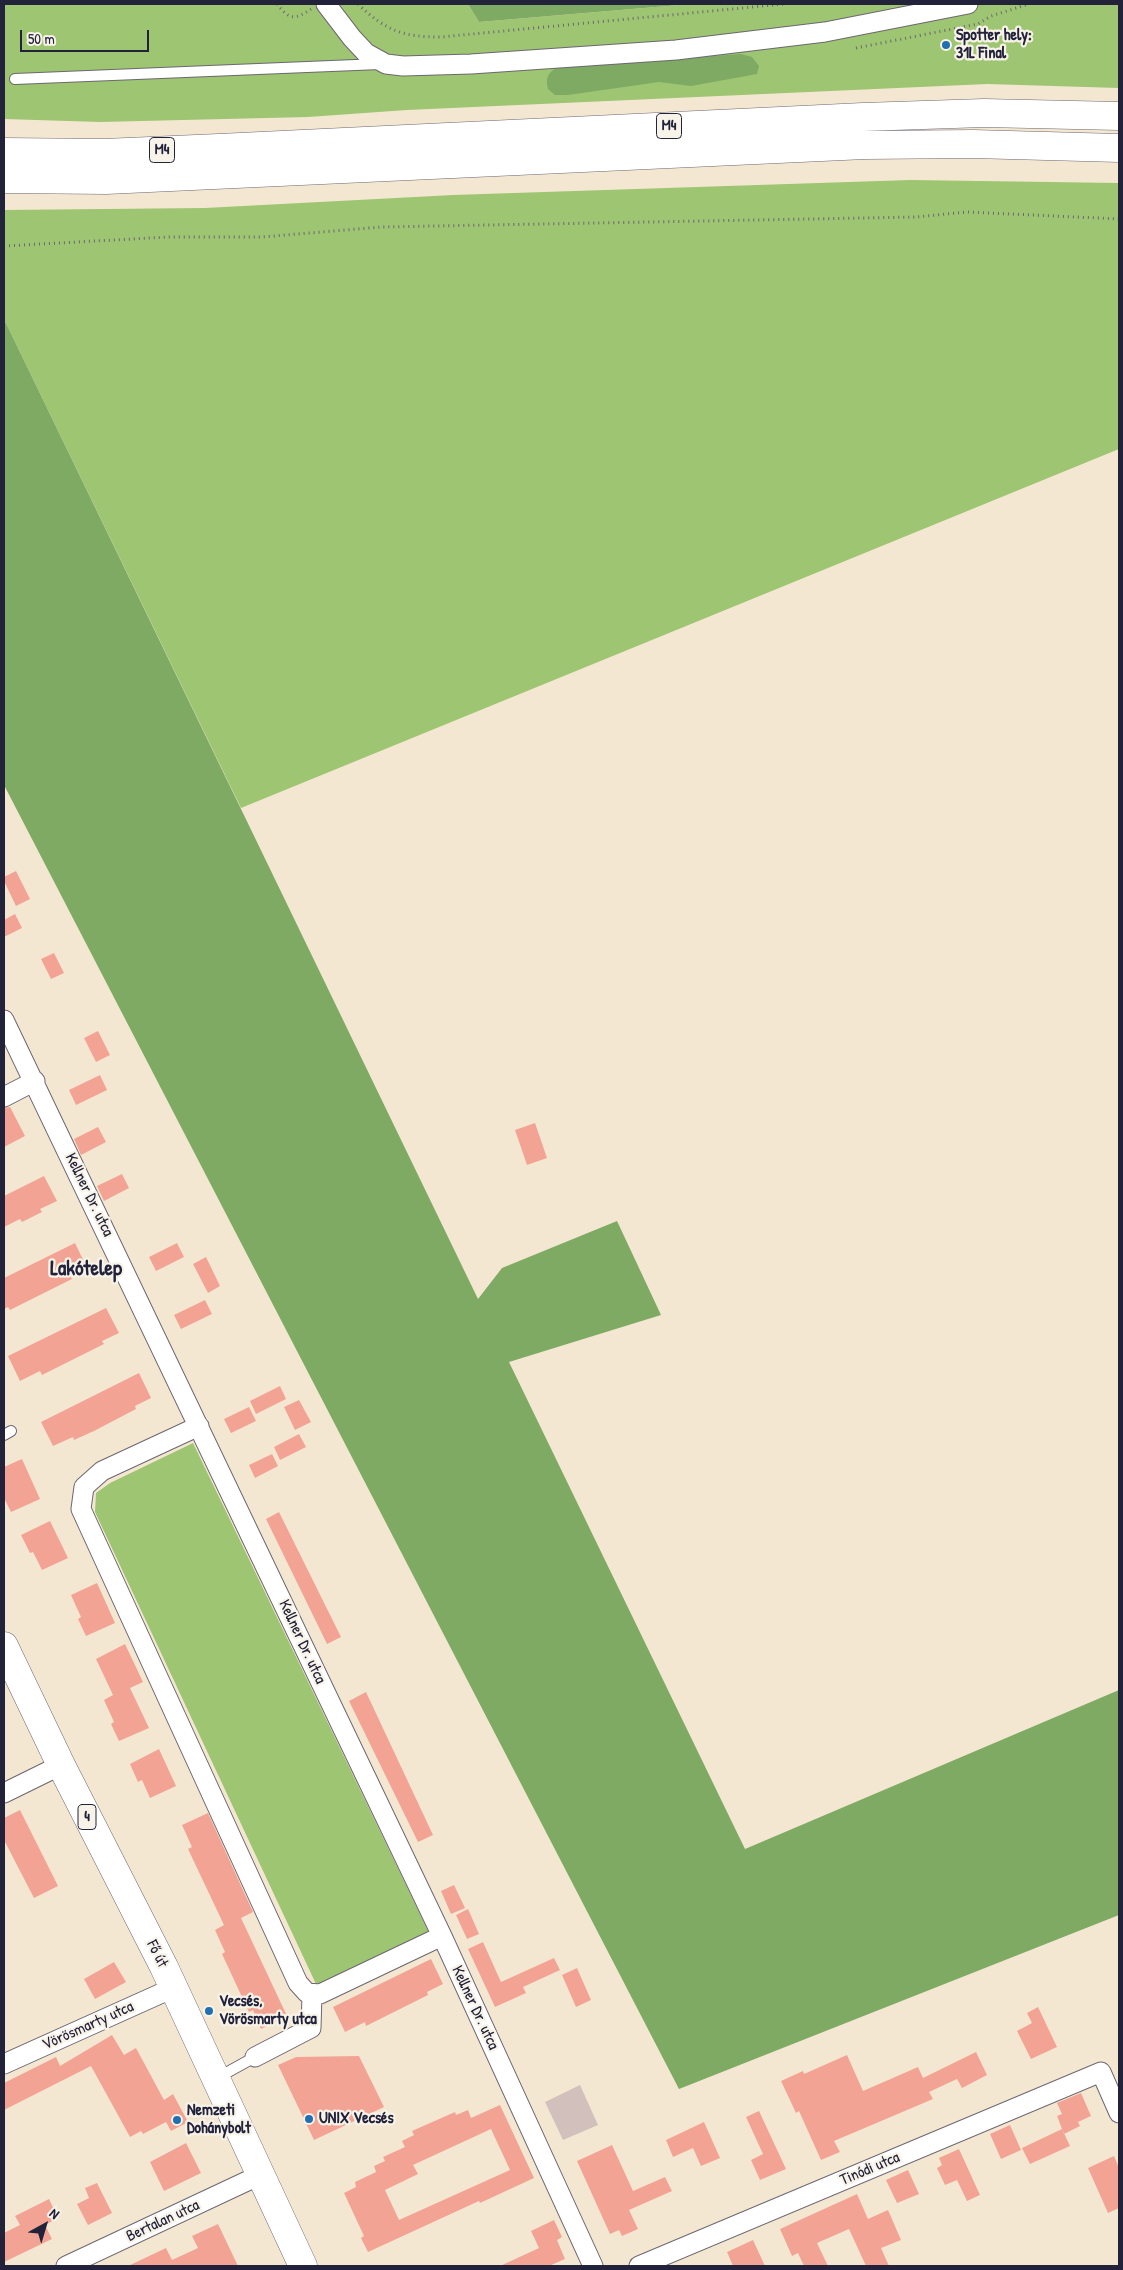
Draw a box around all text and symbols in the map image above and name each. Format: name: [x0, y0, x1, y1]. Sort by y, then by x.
scale bar: [22, 20, 151, 52]
place label: Spotter hely: 31L Final: [956, 26, 1032, 64]
text: 50 m: [28, 28, 55, 49]
marker: Spotter hely: 31L Final: [940, 39, 952, 51]
road number: M4: [656, 114, 682, 138]
road number: M4: [150, 138, 174, 162]
street label: Kellner Dr. utca: [61, 1150, 117, 1240]
district label: Lakótelep: [50, 1256, 122, 1282]
street label: Kellner Dr. utca: [274, 1597, 330, 1687]
road number: 4: [78, 1804, 96, 1830]
street label: Fő út: [142, 1937, 172, 1971]
street label: Kellner Dr. utca: [447, 1963, 503, 2053]
place label: Vecsés, Vörösmarty utca: [219, 1992, 317, 2030]
street label: Vörösmarty utca: [39, 1997, 137, 2055]
marker: Vecsés, Vörösmarty utca: [203, 2005, 215, 2017]
place label: Nemzeti Dohánybolt: [187, 2101, 251, 2139]
place label: UNIX Vecsés: [319, 2109, 394, 2129]
marker: UNIX Vecsés: [303, 2113, 315, 2125]
marker: Nemzeti Dohánybolt: [171, 2114, 183, 2126]
street label: Tinódi utca: [837, 2148, 903, 2190]
street label: Bertalan utca: [123, 2196, 203, 2246]
north arrow: [20, 2200, 70, 2250]
text: N: [46, 2203, 64, 2223]

